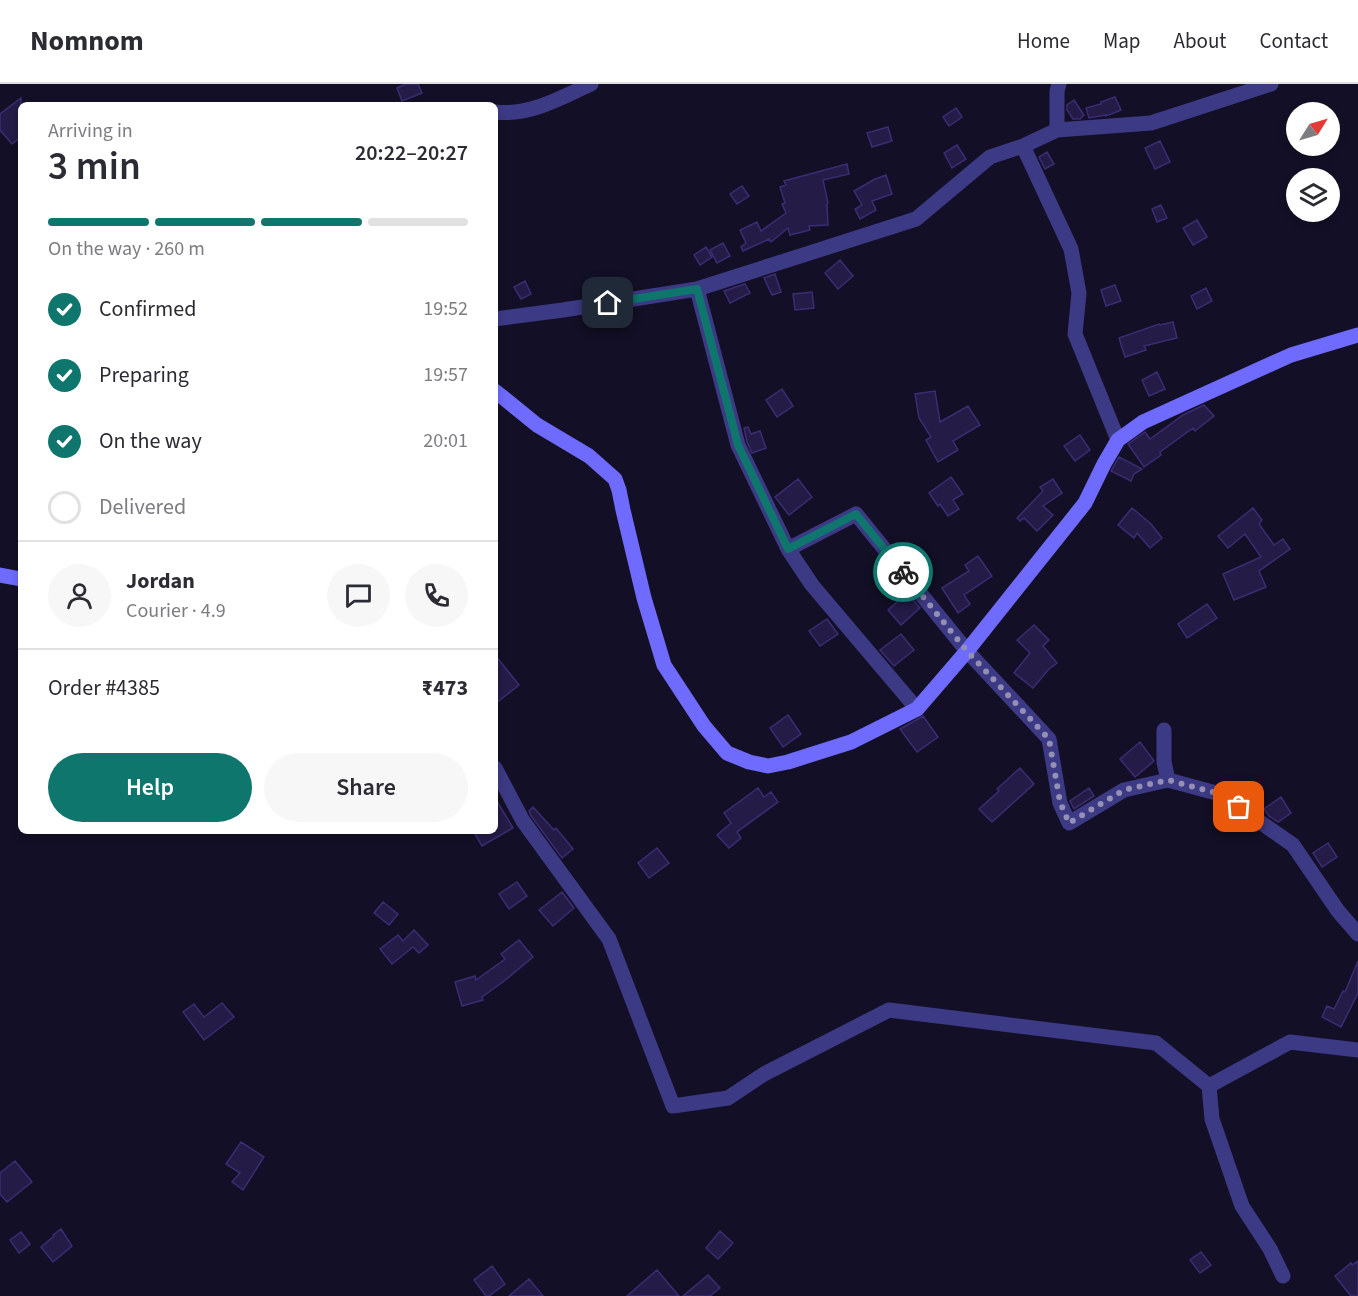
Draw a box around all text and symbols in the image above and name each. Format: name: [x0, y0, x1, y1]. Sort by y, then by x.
text: Nomnom: [30, 21, 144, 61]
text: Home: [1017, 26, 1070, 56]
text: Map: [1103, 26, 1141, 56]
text: About: [1174, 26, 1226, 56]
text: Contact: [1259, 26, 1328, 56]
north arrow: [1286, 102, 1340, 156]
map controls: [1286, 102, 1340, 222]
text: Arriving in: [48, 117, 133, 145]
text: 20:22–20:27: [355, 137, 468, 169]
text: 3 min: [48, 139, 141, 195]
button: layers: [1286, 168, 1340, 222]
text: On the way · 260 m: [48, 235, 205, 263]
pin: [582, 277, 633, 328]
icon: home: [591, 286, 624, 319]
icon: check: [48, 293, 81, 326]
text: Confirmed: [99, 293, 196, 325]
text: 19:52: [423, 295, 468, 323]
icon: check: [48, 359, 81, 392]
text: Preparing: [99, 359, 189, 391]
text: 19:57: [423, 361, 468, 389]
icon: check: [48, 425, 81, 458]
text: On the way: [99, 425, 202, 457]
text: 20:01: [423, 427, 468, 455]
text: Delivered: [99, 491, 186, 523]
courier: [873, 542, 933, 602]
icon: bike: [887, 556, 920, 589]
button: person: [48, 564, 111, 627]
button: chat: [327, 564, 390, 627]
button: phone: [405, 564, 468, 627]
text: Jordan: [126, 565, 195, 597]
text: Courier · 4.9: [126, 597, 226, 625]
text: Order #4385: [48, 672, 160, 704]
text: ₹473: [422, 672, 468, 704]
button: Help: [48, 753, 252, 822]
button: Share: [264, 753, 468, 822]
pin: [1213, 781, 1264, 832]
icon: bag: [1222, 790, 1255, 823]

